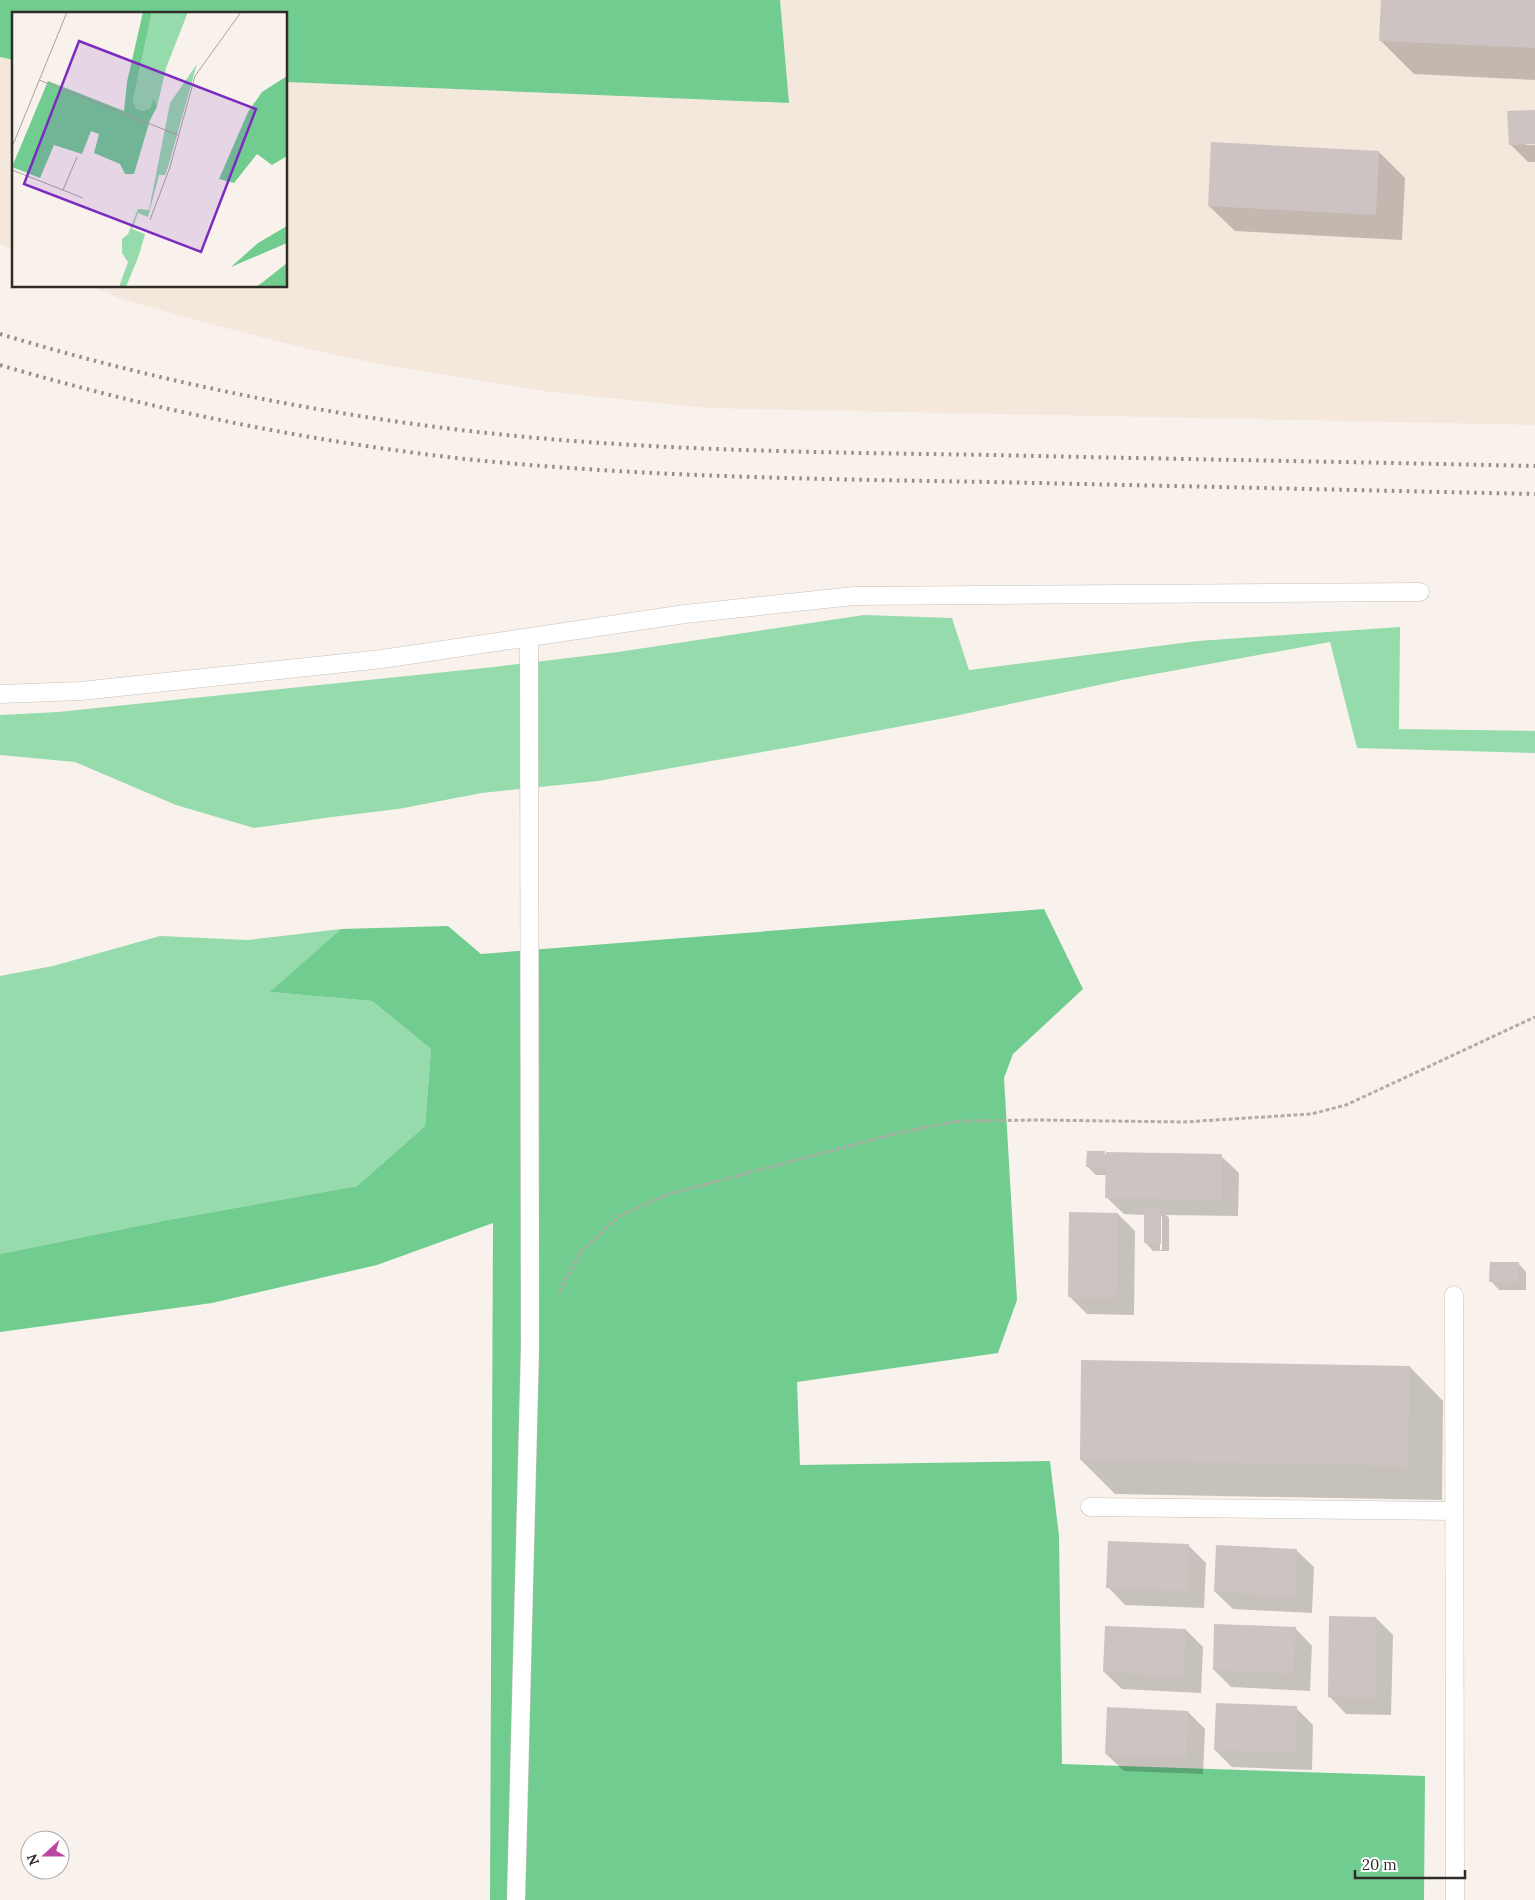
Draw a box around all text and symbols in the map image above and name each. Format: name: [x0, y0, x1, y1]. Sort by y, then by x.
inset map: [12, 12, 288, 288]
north arrow: [20, 1830, 70, 1880]
scale bar: [1355, 1848, 1465, 1880]
text: N: [22, 1851, 43, 1868]
text: 20 m: [1362, 1855, 1397, 1874]

